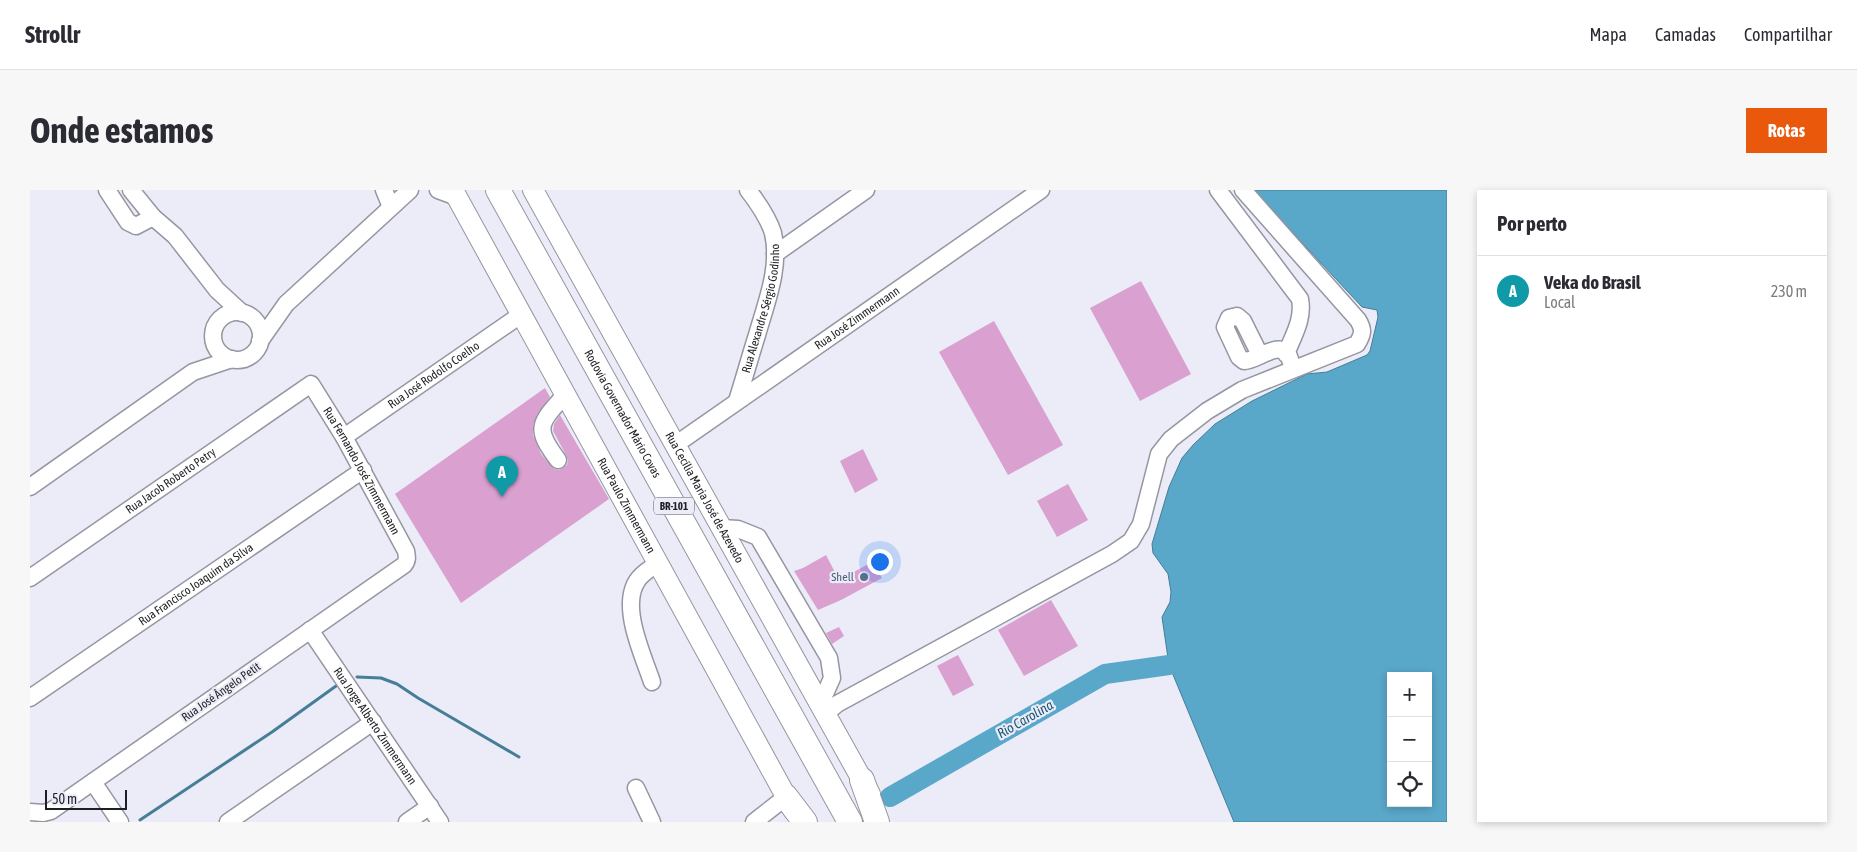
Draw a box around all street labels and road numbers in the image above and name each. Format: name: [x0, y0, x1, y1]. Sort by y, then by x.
street label: Rua Alexandre Sérgio Godinho: [739, 243, 782, 375]
street label: Rua José Zimmermann: [812, 284, 902, 352]
street label: Rua José Rodolfo Coelho: [385, 338, 482, 411]
street label: Rodovia Governador Mário Covas: [581, 347, 664, 480]
street label: Rua Fernando José Zimmermann: [320, 404, 403, 537]
street label: Rua Cecília Maria José de Azevedo: [662, 429, 747, 566]
street label: Rua Jacob Roberto Petry: [123, 445, 218, 517]
street label: Rua Paulo Zimmermann: [594, 455, 658, 556]
road number: BR-101: [654, 498, 694, 514]
street label: Rua Francisco Joaquim da Silva: [136, 540, 256, 629]
street label: Rua José Ângelo Petit: [179, 659, 264, 724]
street label: Rua Jorge Alberto Zimmermann: [330, 665, 420, 787]

